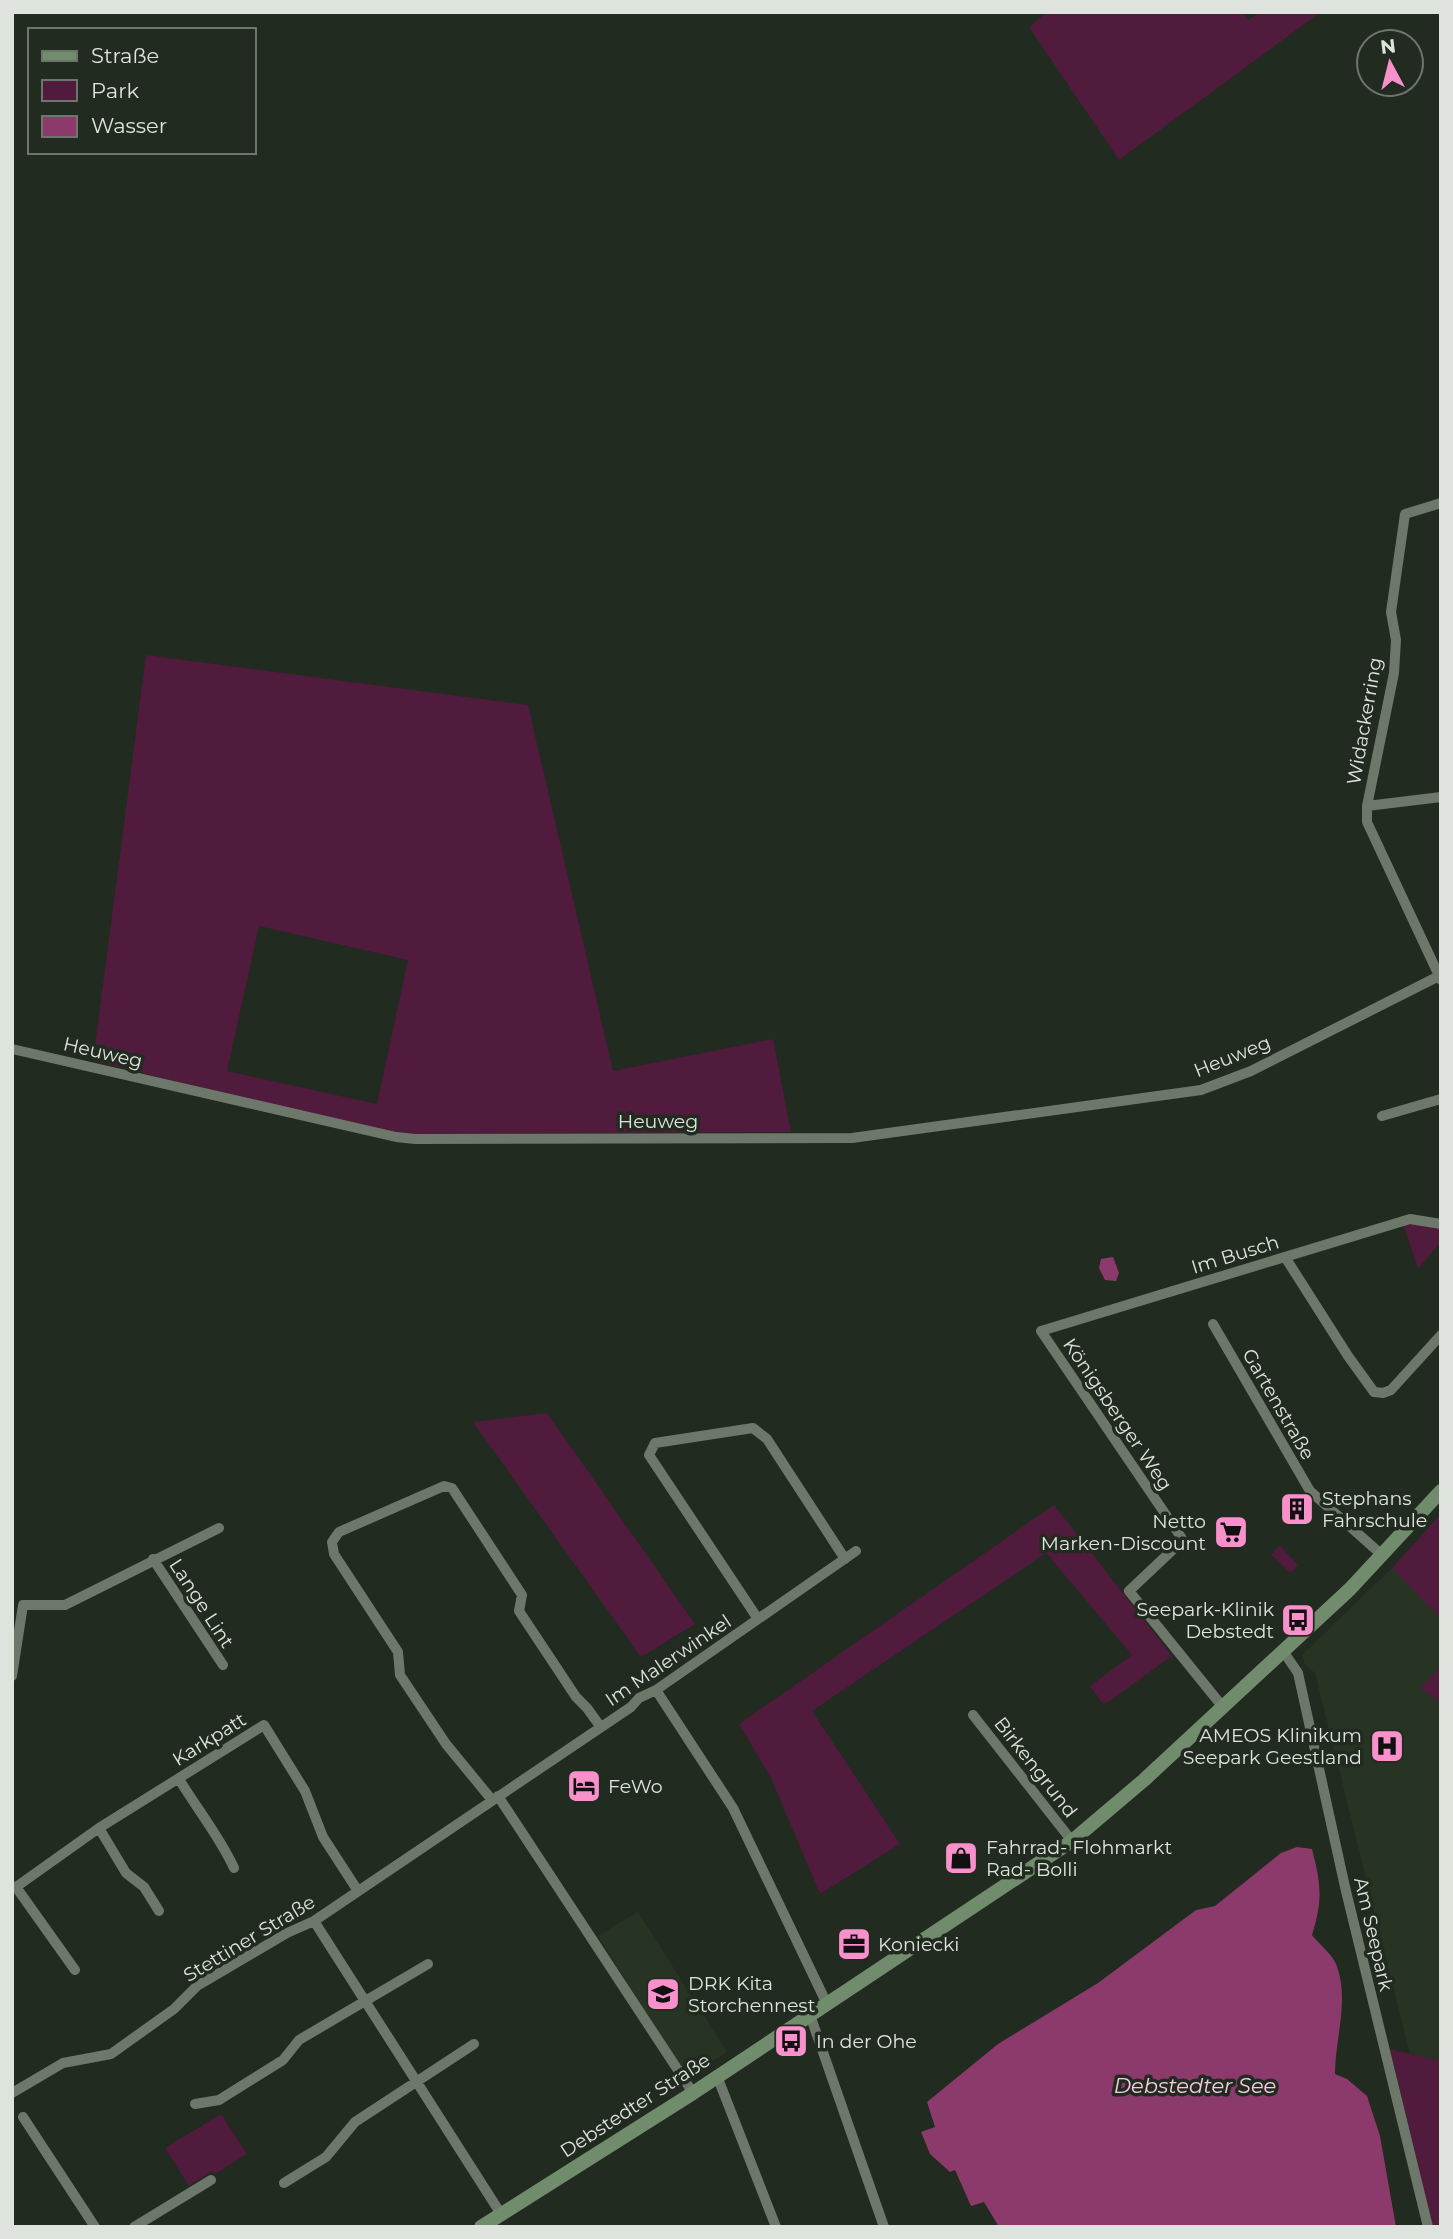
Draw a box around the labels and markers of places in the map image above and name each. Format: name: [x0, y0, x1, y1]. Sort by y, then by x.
place label: Stephans Fahrschule: [1322, 1487, 1427, 1532]
building icon: Stephans Fahrschule: [1278, 1490, 1316, 1528]
place label: Netto Marken-Discount: [1041, 1510, 1206, 1555]
supermarket icon: Netto Marken-Discount: [1212, 1513, 1250, 1551]
place label: Seepark-Klinik Debstedt: [1137, 1598, 1275, 1643]
bus stop icon: Seepark-Klinik Debstedt: [1279, 1601, 1317, 1639]
place label: AMEOS Klinikum Seepark Geestland: [1183, 1724, 1362, 1769]
hospital icon: AMEOS Klinikum Seepark Geestland: [1368, 1727, 1406, 1765]
hotel icon: FeWo: [565, 1767, 603, 1805]
place label: FeWo: [608, 1775, 663, 1798]
place label: Fahrrad- Flohmarkt Rad- Bolli: [986, 1836, 1172, 1881]
shop icon: Fahrrad- Flohmarkt Rad- Bolli: [942, 1839, 980, 1877]
office icon: Koniecki: [835, 1925, 873, 1963]
place label: Koniecki: [878, 1933, 959, 1956]
place label: DRK Kita Storchennest: [688, 1972, 816, 2017]
school or university icon: DRK Kita Storchennest: [644, 1975, 682, 2013]
bus stop icon: In der Ohe: [772, 2022, 810, 2060]
place label: In der Ohe: [816, 2030, 917, 2053]

